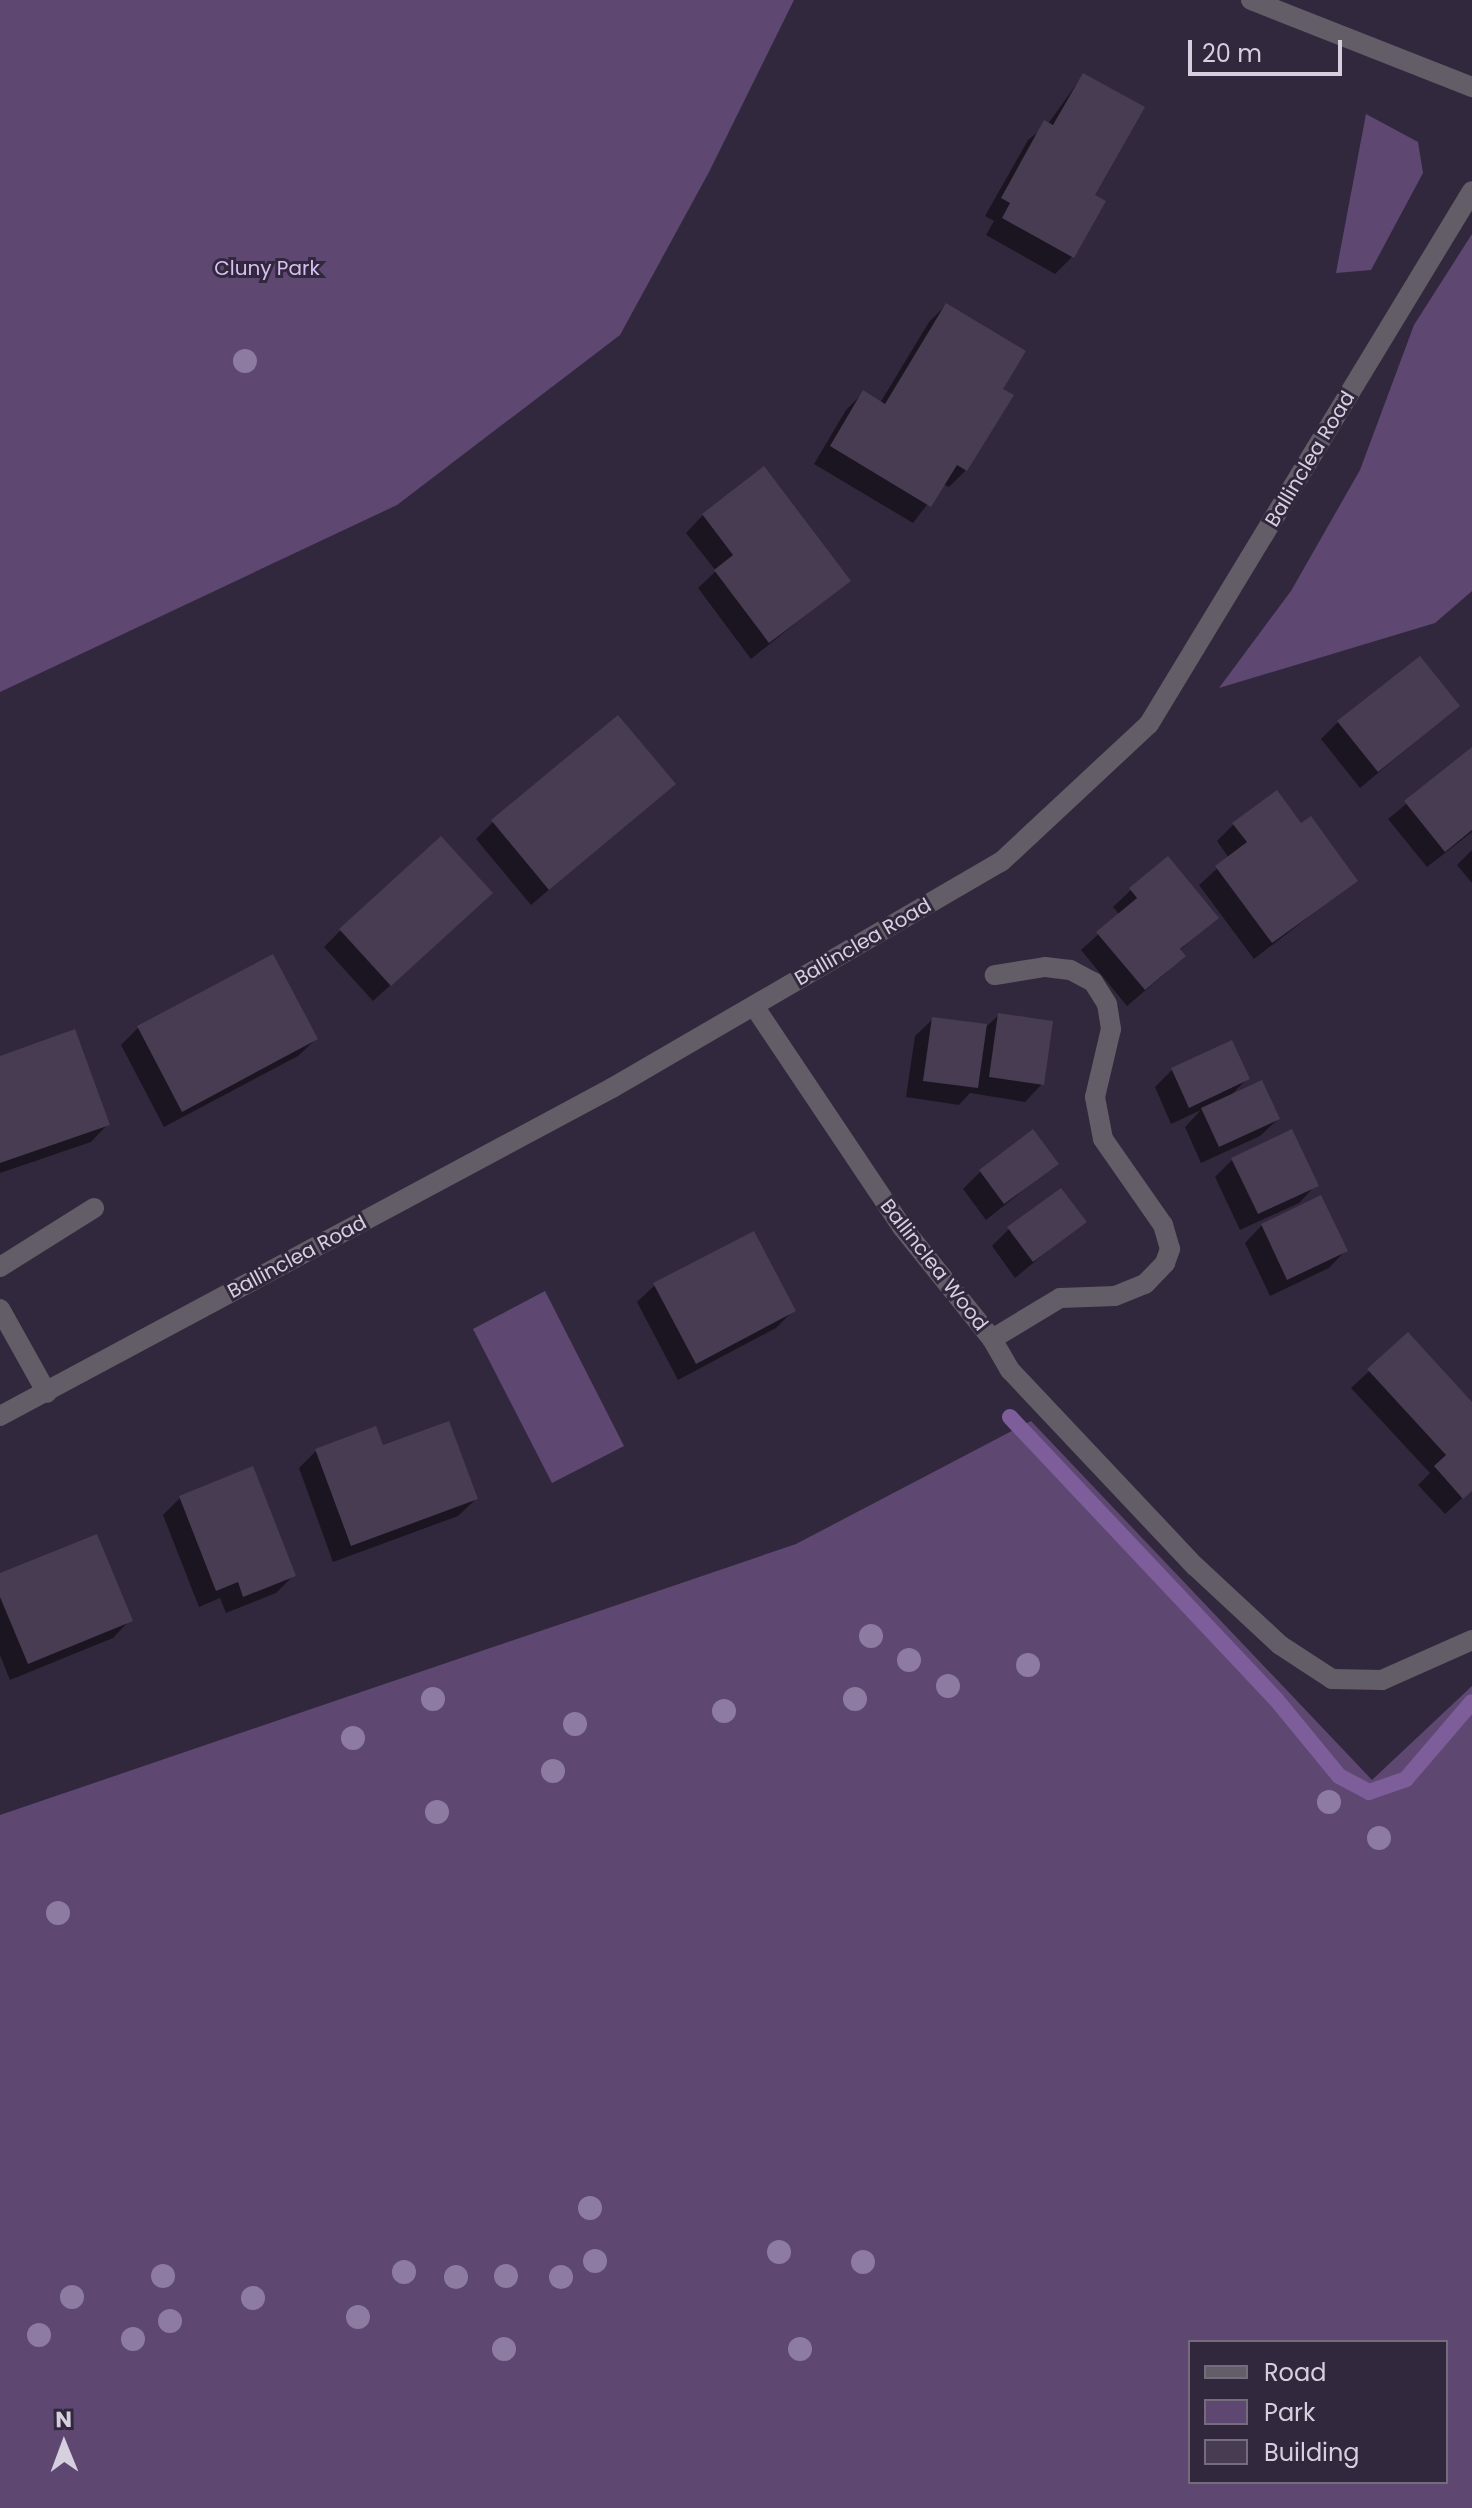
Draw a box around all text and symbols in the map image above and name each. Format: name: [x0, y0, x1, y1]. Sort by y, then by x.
scale bar: [1192, 24, 1346, 74]
text: 20 m: [1202, 37, 1262, 70]
park label: Cluny Park: [214, 256, 320, 280]
street label: Ballinclea Road: [1260, 387, 1360, 531]
street label: Ballinclea Road: [790, 893, 936, 991]
street label: Ballinclea Wood: [875, 1194, 993, 1336]
street label: Ballinclea Road: [224, 1210, 370, 1304]
legend: [1188, 2340, 1448, 2484]
text: Road: [1264, 2356, 1326, 2389]
text: Park: [1264, 2396, 1315, 2429]
north arrow: [24, 2404, 104, 2484]
text: N: [55, 2404, 72, 2435]
text: Building: [1264, 2436, 1360, 2469]

